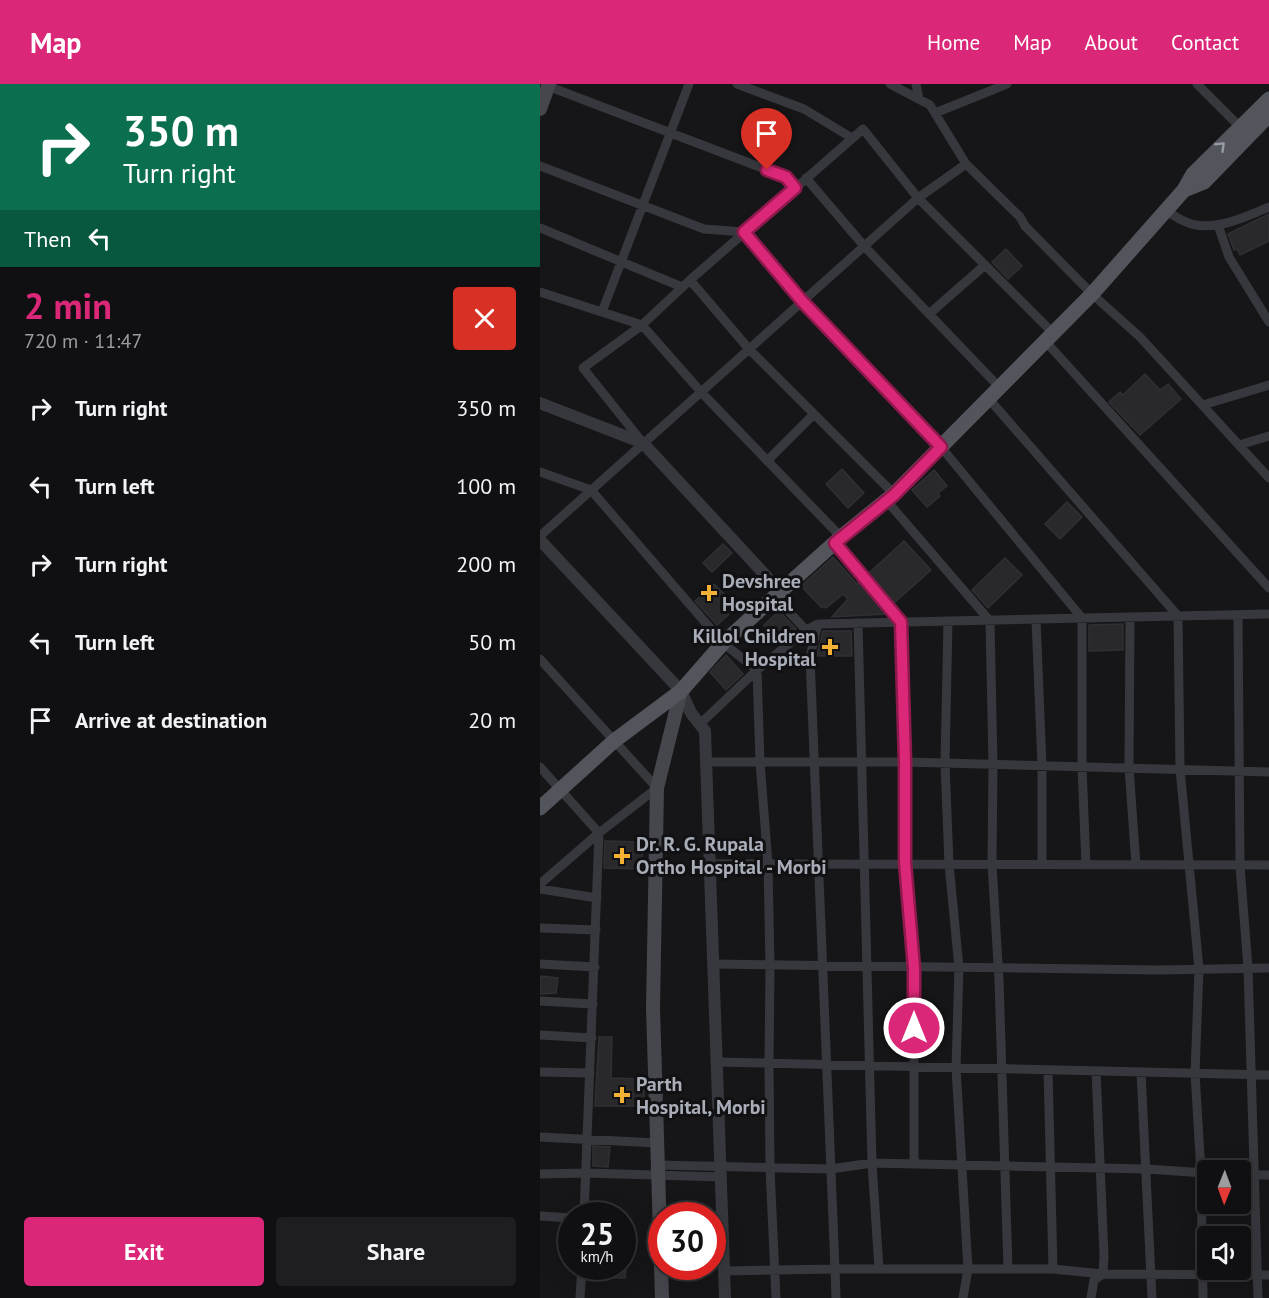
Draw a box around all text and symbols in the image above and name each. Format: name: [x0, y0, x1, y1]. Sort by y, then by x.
text: Map: [30, 24, 81, 61]
text: Home: [927, 29, 980, 56]
text: Map: [1013, 29, 1052, 56]
text: About: [1085, 29, 1138, 56]
text: Contact: [1171, 29, 1239, 56]
text: 350 m: [123, 103, 239, 158]
icon: right: [24, 108, 102, 186]
pin: [741, 108, 792, 170]
icon: arrive: [750, 117, 783, 150]
one-way arrow: [1215, 142, 1225, 153]
text: Turn right: [123, 156, 236, 190]
icon: left: [83, 222, 116, 255]
text: Then: [24, 225, 71, 253]
text: 2 min: [24, 282, 112, 329]
button: close: [453, 287, 516, 350]
text: 720 m · 11:47: [24, 328, 142, 354]
icon: right: [24, 392, 57, 425]
text: Turn right: [75, 394, 167, 422]
text: 350 m: [456, 394, 516, 422]
icon: left: [24, 470, 57, 503]
text: Turn left: [75, 472, 155, 500]
text: 100 m: [456, 472, 516, 500]
icon: right: [24, 548, 57, 581]
text: Turn right: [75, 550, 167, 578]
text: 200 m: [456, 550, 516, 578]
place label: Devshree Hospital: [722, 568, 801, 617]
marker: Devshree Hospital: [700, 584, 718, 602]
place label: Killol Children Hospital: [693, 623, 816, 672]
icon: left: [24, 626, 57, 659]
text: Turn left: [75, 628, 155, 656]
text: 50 m: [468, 628, 516, 656]
marker: Killol Children Hospital: [821, 638, 839, 656]
icon: arrive: [24, 704, 57, 737]
text: Arrive at destination: [75, 706, 267, 734]
text: 20 m: [468, 706, 516, 734]
place label: Dr. R. G. Rupala Ortho Hospital - Morbi: [636, 831, 827, 880]
marker: Dr. R. G. Rupala Ortho Hospital - Morbi: [613, 847, 631, 865]
position arrow: [882, 996, 946, 1060]
place label: Parth Hospital, Morbi: [636, 1071, 766, 1120]
marker: Parth Hospital, Morbi: [613, 1086, 631, 1104]
north arrow: [1197, 1160, 1251, 1214]
map controls: [1197, 1160, 1251, 1280]
speed limit sign: 30: [648, 1202, 726, 1280]
text: 25: [580, 1214, 614, 1253]
button: Exit: [24, 1217, 264, 1286]
button: Share: [276, 1217, 516, 1286]
button: sound: [1197, 1226, 1251, 1280]
text: km/h: [581, 1247, 613, 1266]

